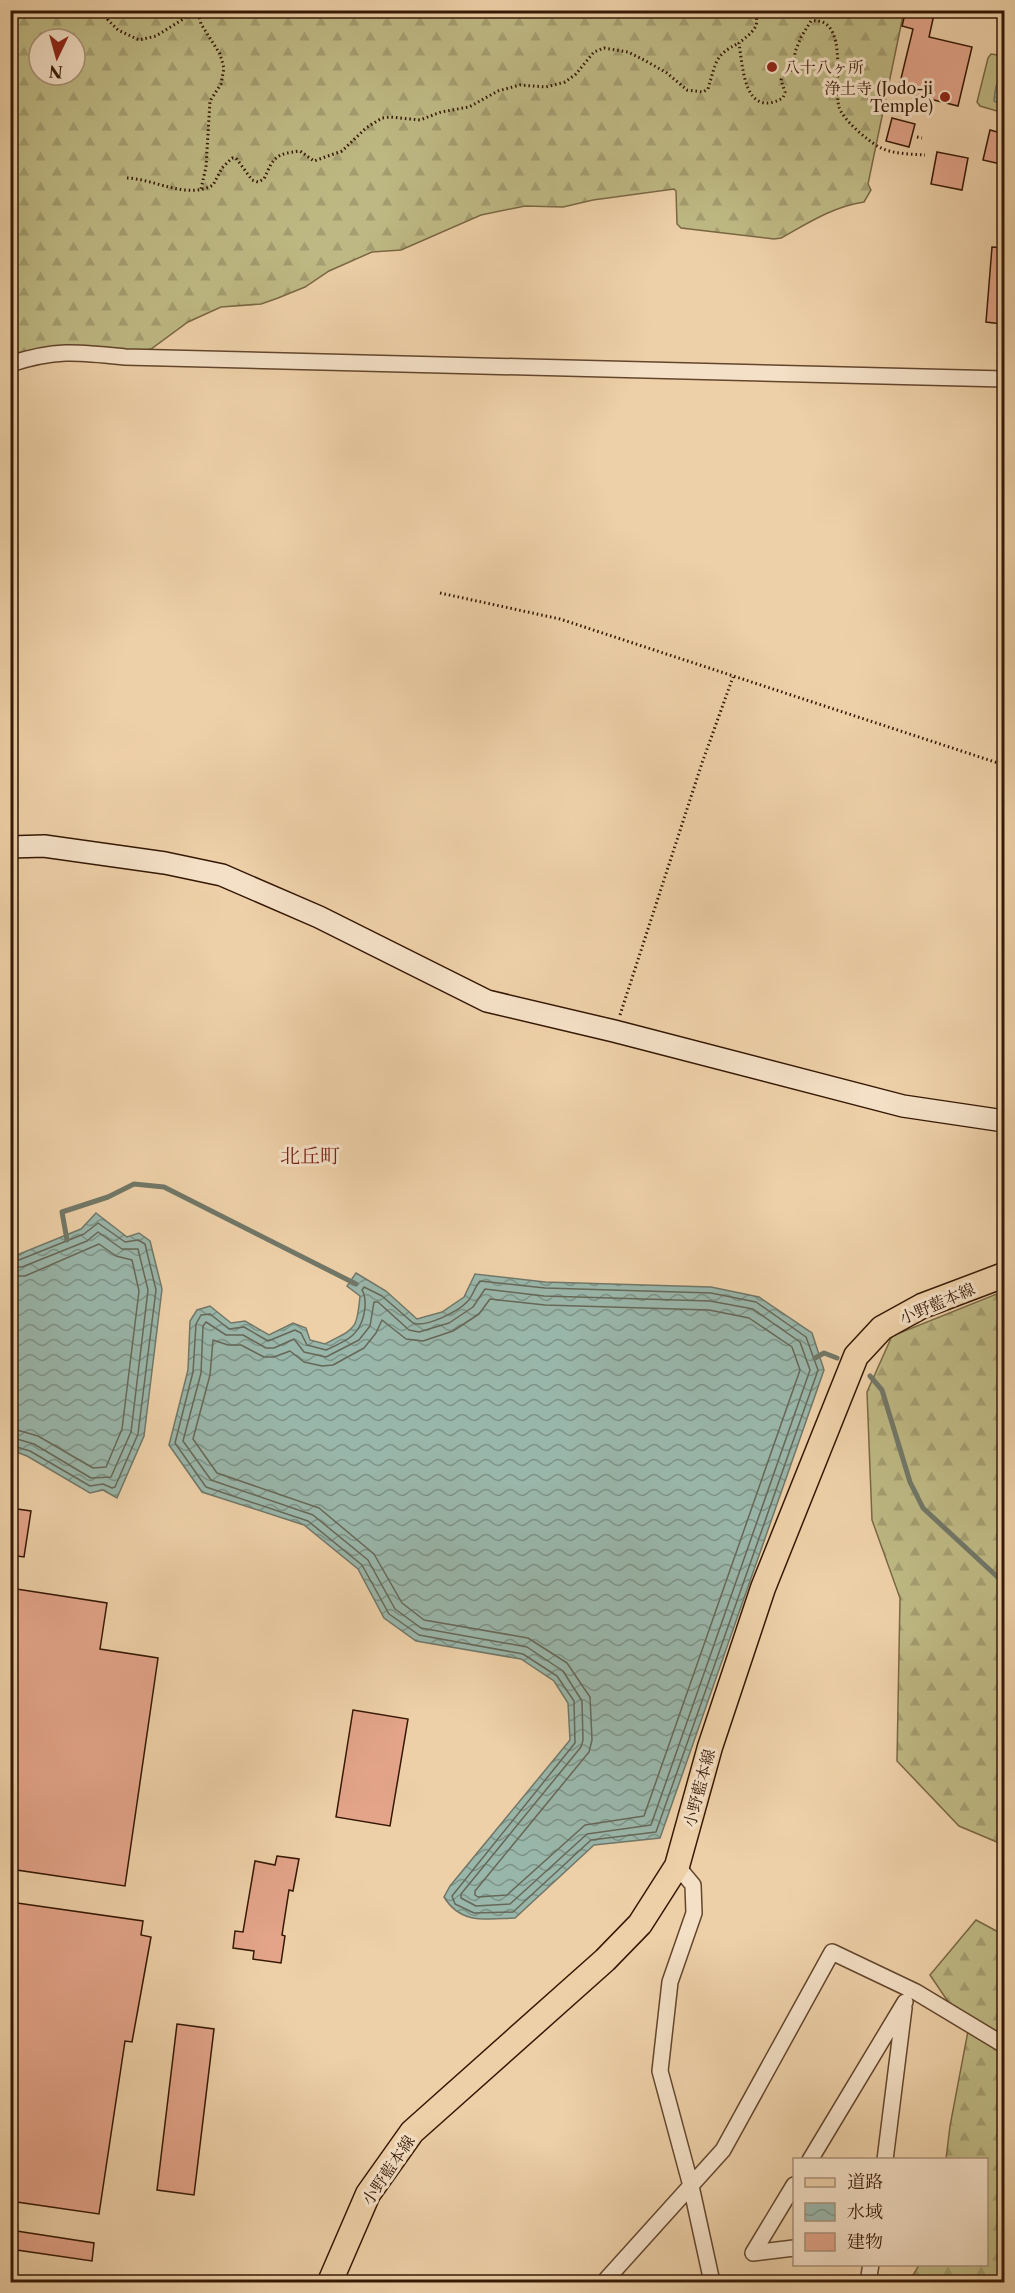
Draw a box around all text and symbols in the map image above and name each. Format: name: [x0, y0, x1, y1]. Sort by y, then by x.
north arrow: [27, 27, 87, 87]
place label: 八十八ヶ所: [784, 57, 864, 77]
marker: 八十八ヶ所: [765, 60, 779, 74]
text: N: [48, 61, 63, 83]
place label: 浄土寺 (Jodo-ji Temple): [824, 78, 933, 116]
marker: 浄土寺 (Jodo-ji Temple): [938, 90, 952, 104]
district label: 北丘町: [280, 1144, 340, 1168]
street label: 小野藍本線: [896, 1278, 978, 1328]
street label: 小野藍本線: [679, 1747, 719, 1829]
street label: 小野藍本線: [357, 2131, 419, 2209]
legend: [793, 2158, 988, 2266]
text: 道路: [847, 2171, 883, 2193]
text: 水域: [847, 2201, 883, 2223]
text: 建物: [847, 2231, 883, 2253]

